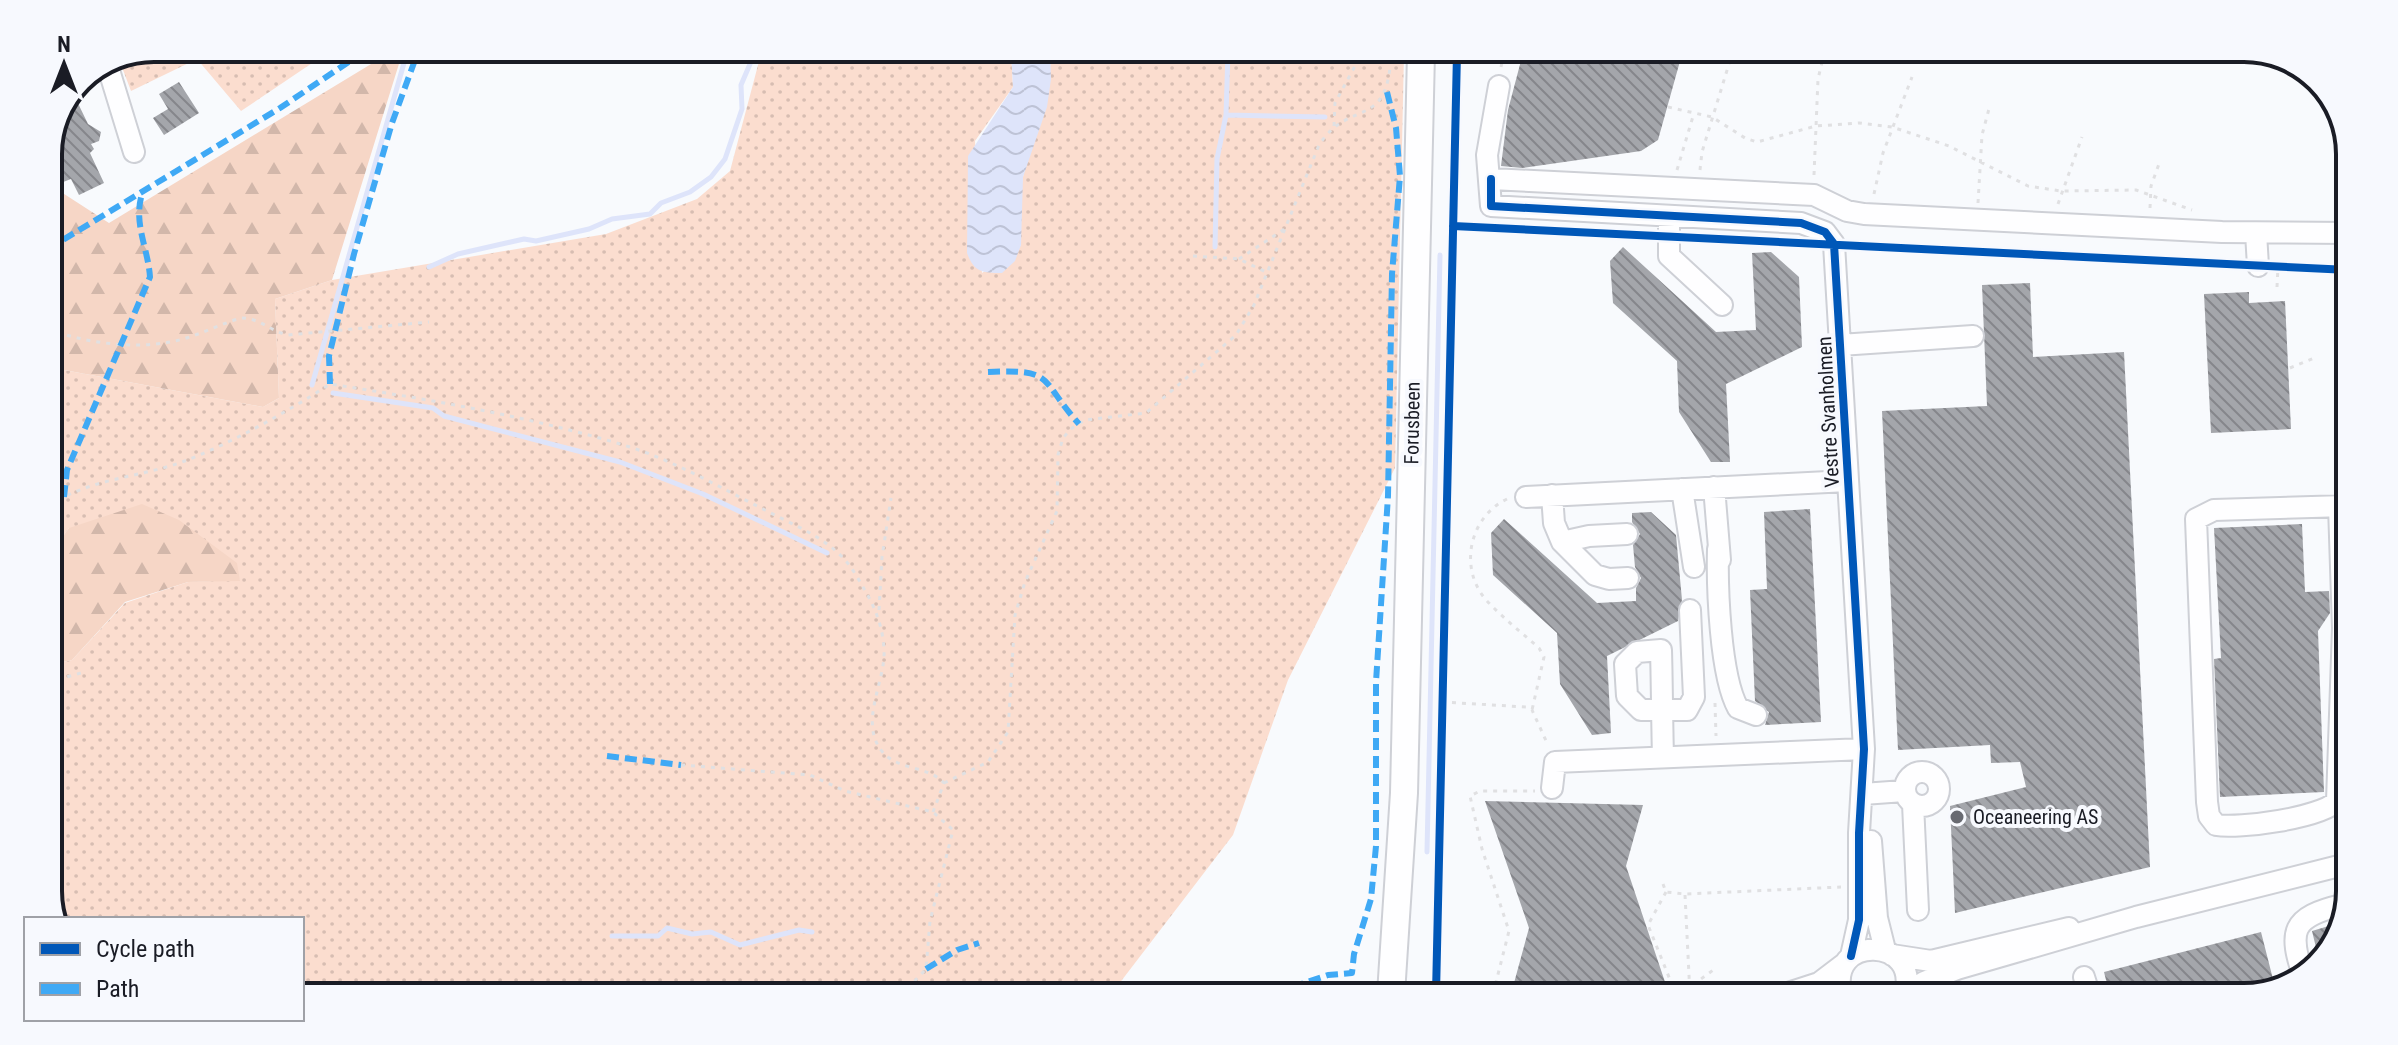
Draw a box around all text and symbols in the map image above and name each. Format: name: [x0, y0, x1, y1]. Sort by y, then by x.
north arrow: [24, 24, 104, 104]
text: N: [57, 32, 71, 57]
street label: Vestre Svanholmen: [1812, 336, 1844, 488]
street label: Forusbeen: [1399, 381, 1425, 465]
place label: Oceaneering AS: [1973, 805, 2098, 829]
marker: Oceaneering AS: [1948, 808, 1966, 826]
legend: [24, 917, 304, 1021]
text: Cycle path: [96, 935, 195, 963]
text: Path: [96, 975, 139, 1003]

